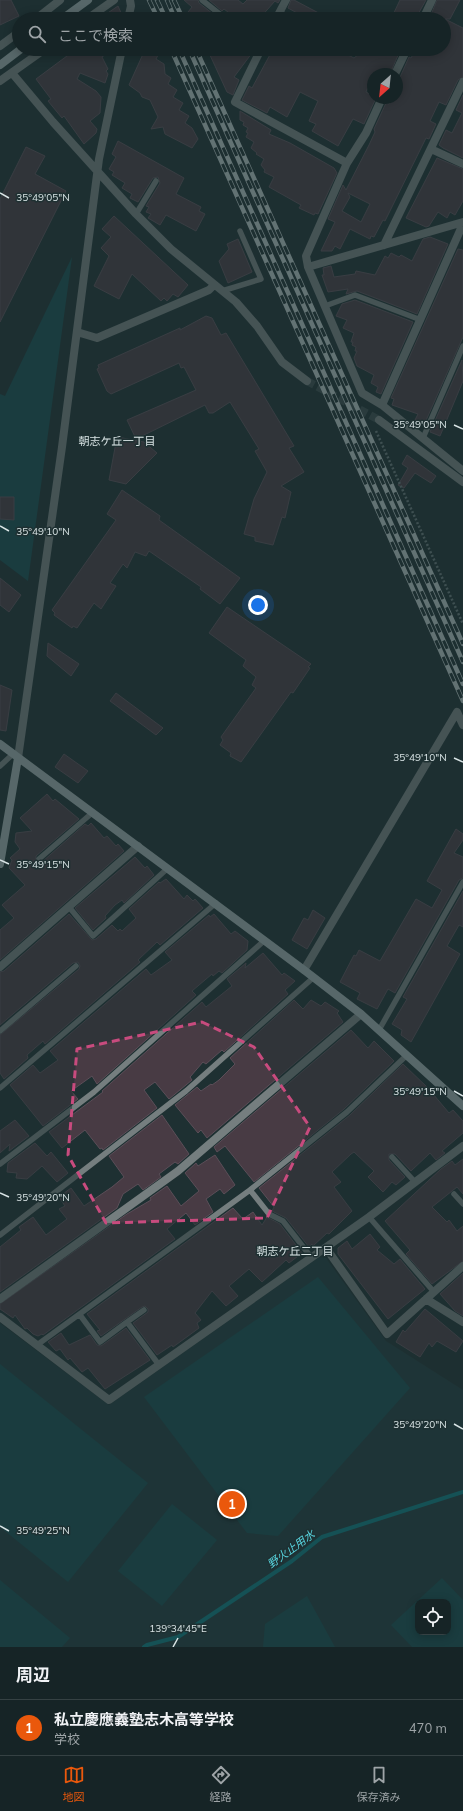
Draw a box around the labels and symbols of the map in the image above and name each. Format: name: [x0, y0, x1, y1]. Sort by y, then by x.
north arrow: [367, 68, 403, 104]
text: 35°49'05"N: [16, 191, 70, 204]
text: 35°49'05"N: [393, 418, 447, 431]
district label: 朝志ケ丘一丁目: [79, 434, 156, 448]
text: 35°49'10"N: [16, 525, 70, 538]
your location: [248, 595, 268, 615]
text: 35°49'10"N: [393, 751, 447, 764]
text: 35°49'15"N: [16, 858, 70, 871]
text: 35°49'15"N: [393, 1085, 447, 1098]
text: 35°49'20"N: [16, 1191, 70, 1204]
district label: 朝志ケ丘二丁目: [257, 1244, 334, 1258]
text: 35°49'20"N: [393, 1418, 447, 1431]
pin: 1: [219, 1489, 245, 1519]
text: 35°49'25"N: [16, 1524, 70, 1537]
water label: 野火止用水: [265, 1527, 318, 1571]
text: 139°34'45"E: [149, 1622, 207, 1635]

